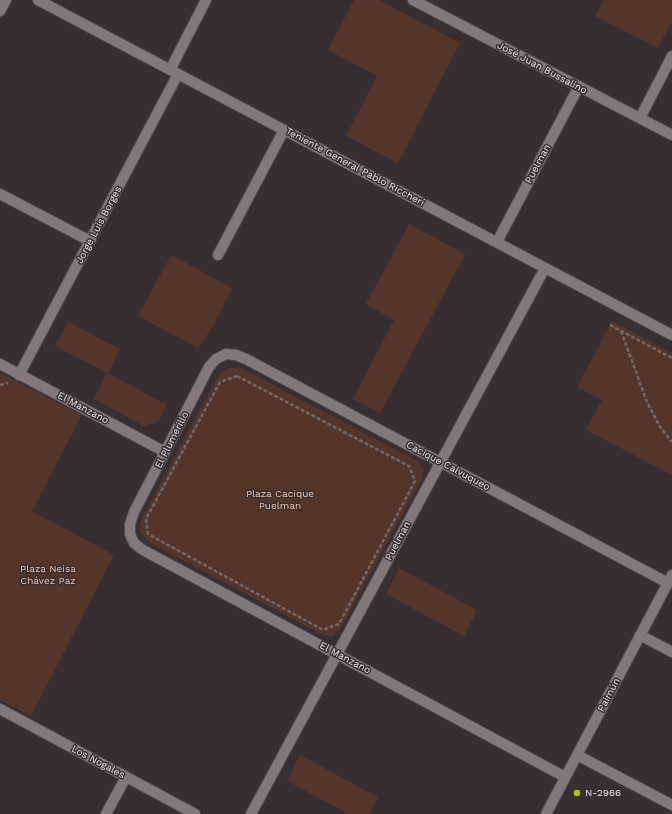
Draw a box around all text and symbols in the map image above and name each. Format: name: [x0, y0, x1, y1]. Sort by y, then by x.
street label: José Juan Bussalino: [495, 39, 589, 97]
street label: Teniente General Pablo Riccheri: [284, 125, 426, 209]
street label: Puelman: [523, 142, 553, 186]
street label: Jorge Luis Borges: [74, 184, 124, 266]
street label: El Manzano: [55, 389, 111, 427]
street label: El Plumerillo: [153, 410, 191, 470]
street label: Cacique Calvuqueo: [404, 439, 492, 493]
park label: Plaza Cacique Puelman: [246, 488, 314, 512]
street label: Puelman: [383, 519, 413, 563]
park label: Plaza Neisa Chávez Paz: [20, 563, 76, 586]
street label: El Manzano: [317, 639, 373, 677]
street label: Paimún: [595, 676, 623, 714]
street label: Los Nogales: [69, 743, 127, 781]
place label: N-2966: [585, 787, 621, 799]
marker: N-2966: [572, 788, 582, 798]

